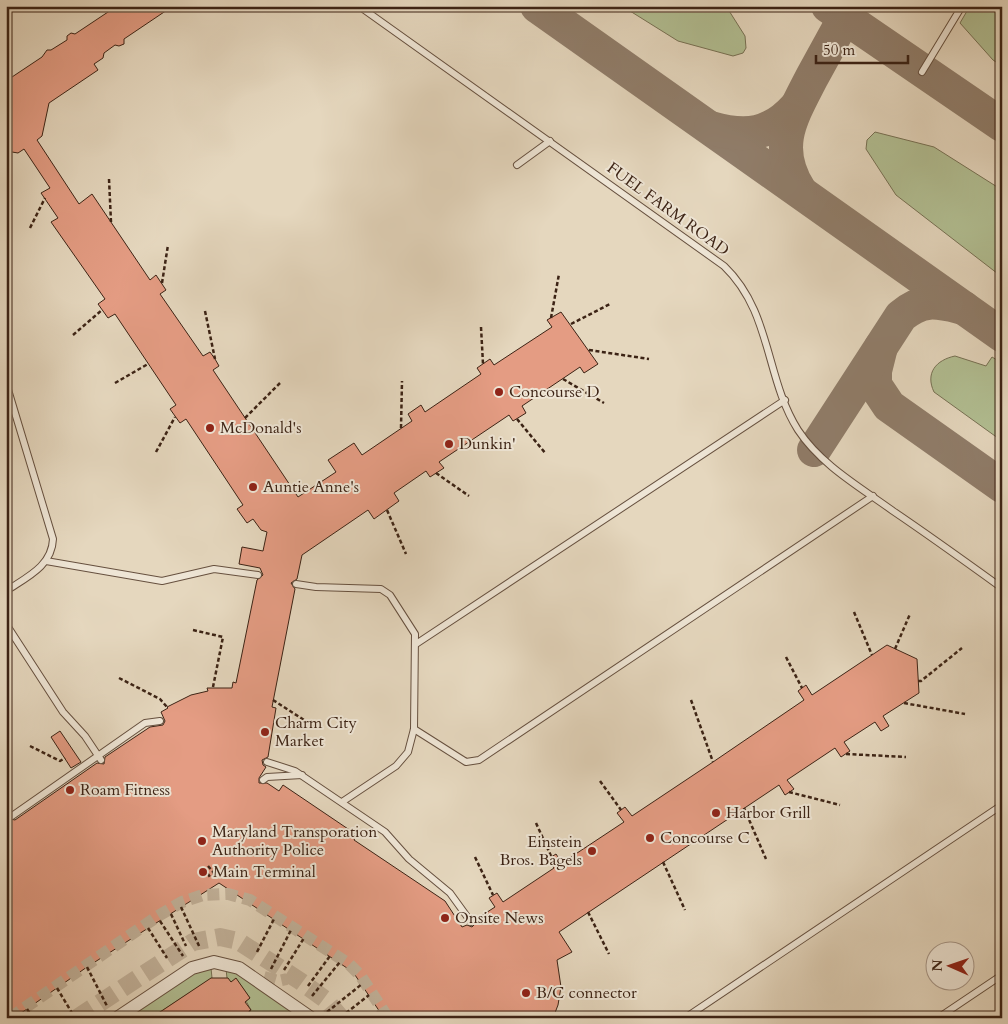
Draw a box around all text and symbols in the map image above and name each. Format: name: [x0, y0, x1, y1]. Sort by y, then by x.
scale bar: [816, 32, 908, 64]
text: 50 m: [823, 40, 855, 60]
street label: FUEL FARM ROAD: [602, 157, 734, 261]
place label: Concourse D: [509, 381, 599, 403]
marker: Concourse D: [493, 386, 505, 398]
place label: McDonald's: [220, 417, 302, 439]
marker: McDonald's: [204, 422, 216, 434]
place label: Dunkin': [459, 433, 516, 455]
marker: Dunkin': [443, 438, 455, 450]
place label: Auntie Anne's: [263, 476, 359, 498]
marker: Auntie Anne's: [247, 481, 259, 493]
place label: Charm City Market: [275, 712, 357, 752]
marker: Charm City Market: [259, 726, 271, 738]
place label: Roam Fitness: [80, 779, 170, 801]
marker: Roam Fitness: [64, 784, 76, 796]
place label: Harbor Grill: [726, 802, 811, 824]
marker: Harbor Grill: [710, 807, 722, 819]
place label: Maryland Transporation Authority Police: [212, 821, 377, 861]
place label: Concourse C: [660, 827, 750, 849]
place label: Einstein Bros. Bagels: [499, 831, 582, 871]
marker: Concourse C: [644, 832, 656, 844]
marker: Maryland Transporation Authority Police: [196, 835, 208, 847]
marker: Einstein Bros. Bagels: [586, 845, 598, 857]
place label: Main Terminal: [213, 861, 316, 883]
marker: Main Terminal: [197, 866, 209, 878]
place label: Onsite News: [455, 907, 543, 929]
marker: Onsite News: [439, 912, 451, 924]
north arrow: [926, 942, 976, 992]
text: N: [928, 959, 947, 972]
place label: B/C connector: [536, 982, 637, 1004]
marker: B/C connector: [520, 987, 532, 999]

